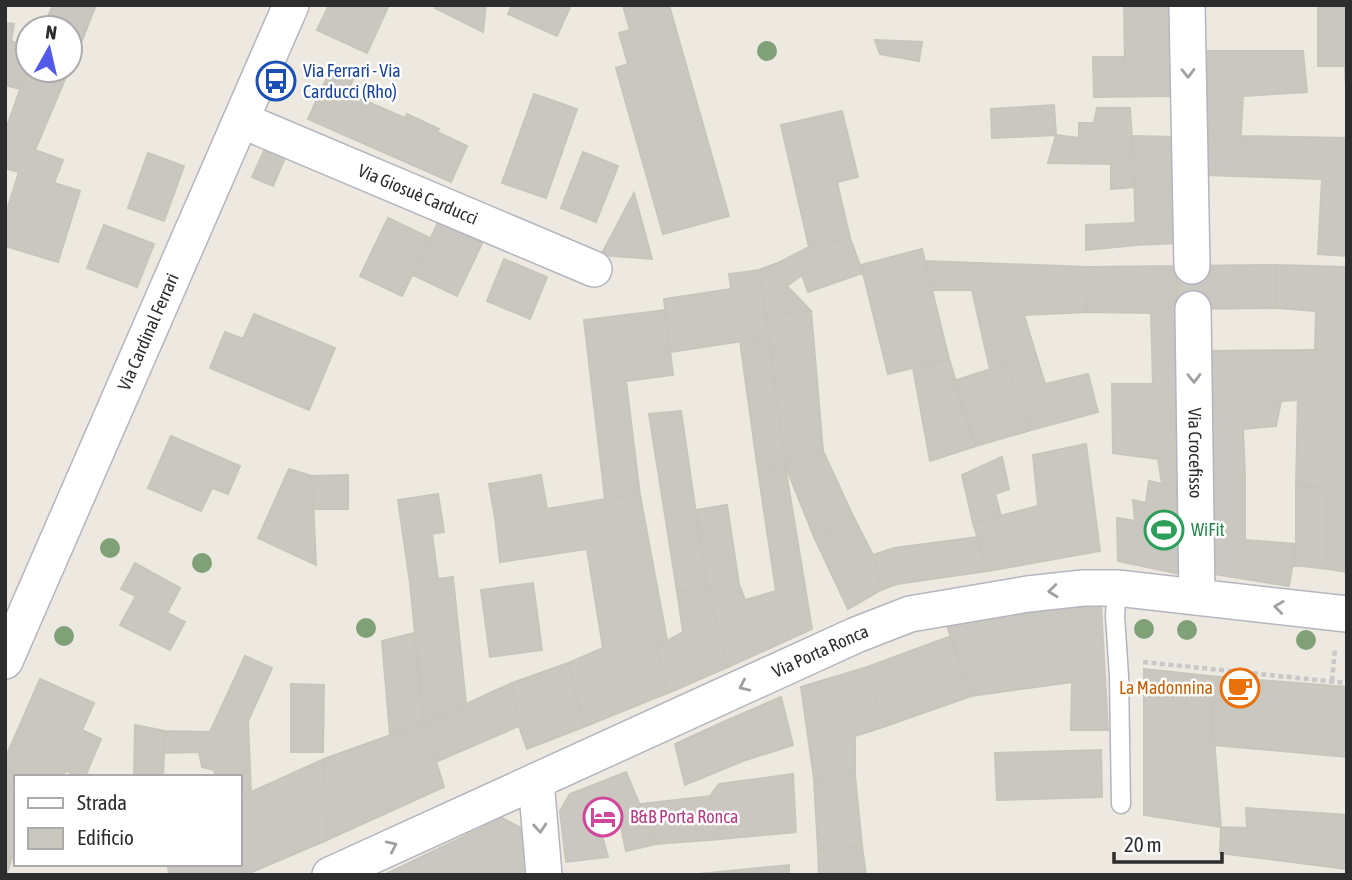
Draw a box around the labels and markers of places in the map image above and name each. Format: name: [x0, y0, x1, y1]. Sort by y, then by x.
bus stop icon: Via Ferrari - Via Carducci (Rho): [255, 60, 297, 102]
place label: Via Ferrari - Via Carducci (Rho): [303, 60, 401, 102]
sports icon: WiFit: [1143, 509, 1185, 551]
place label: WiFit: [1191, 519, 1225, 540]
cafe icon: La Madonnina: [1219, 667, 1261, 709]
place label: La Madonnina: [1119, 677, 1213, 698]
hotel icon: B&B Porta Ronca: [582, 796, 624, 838]
place label: B&B Porta Ronca: [630, 806, 738, 827]

